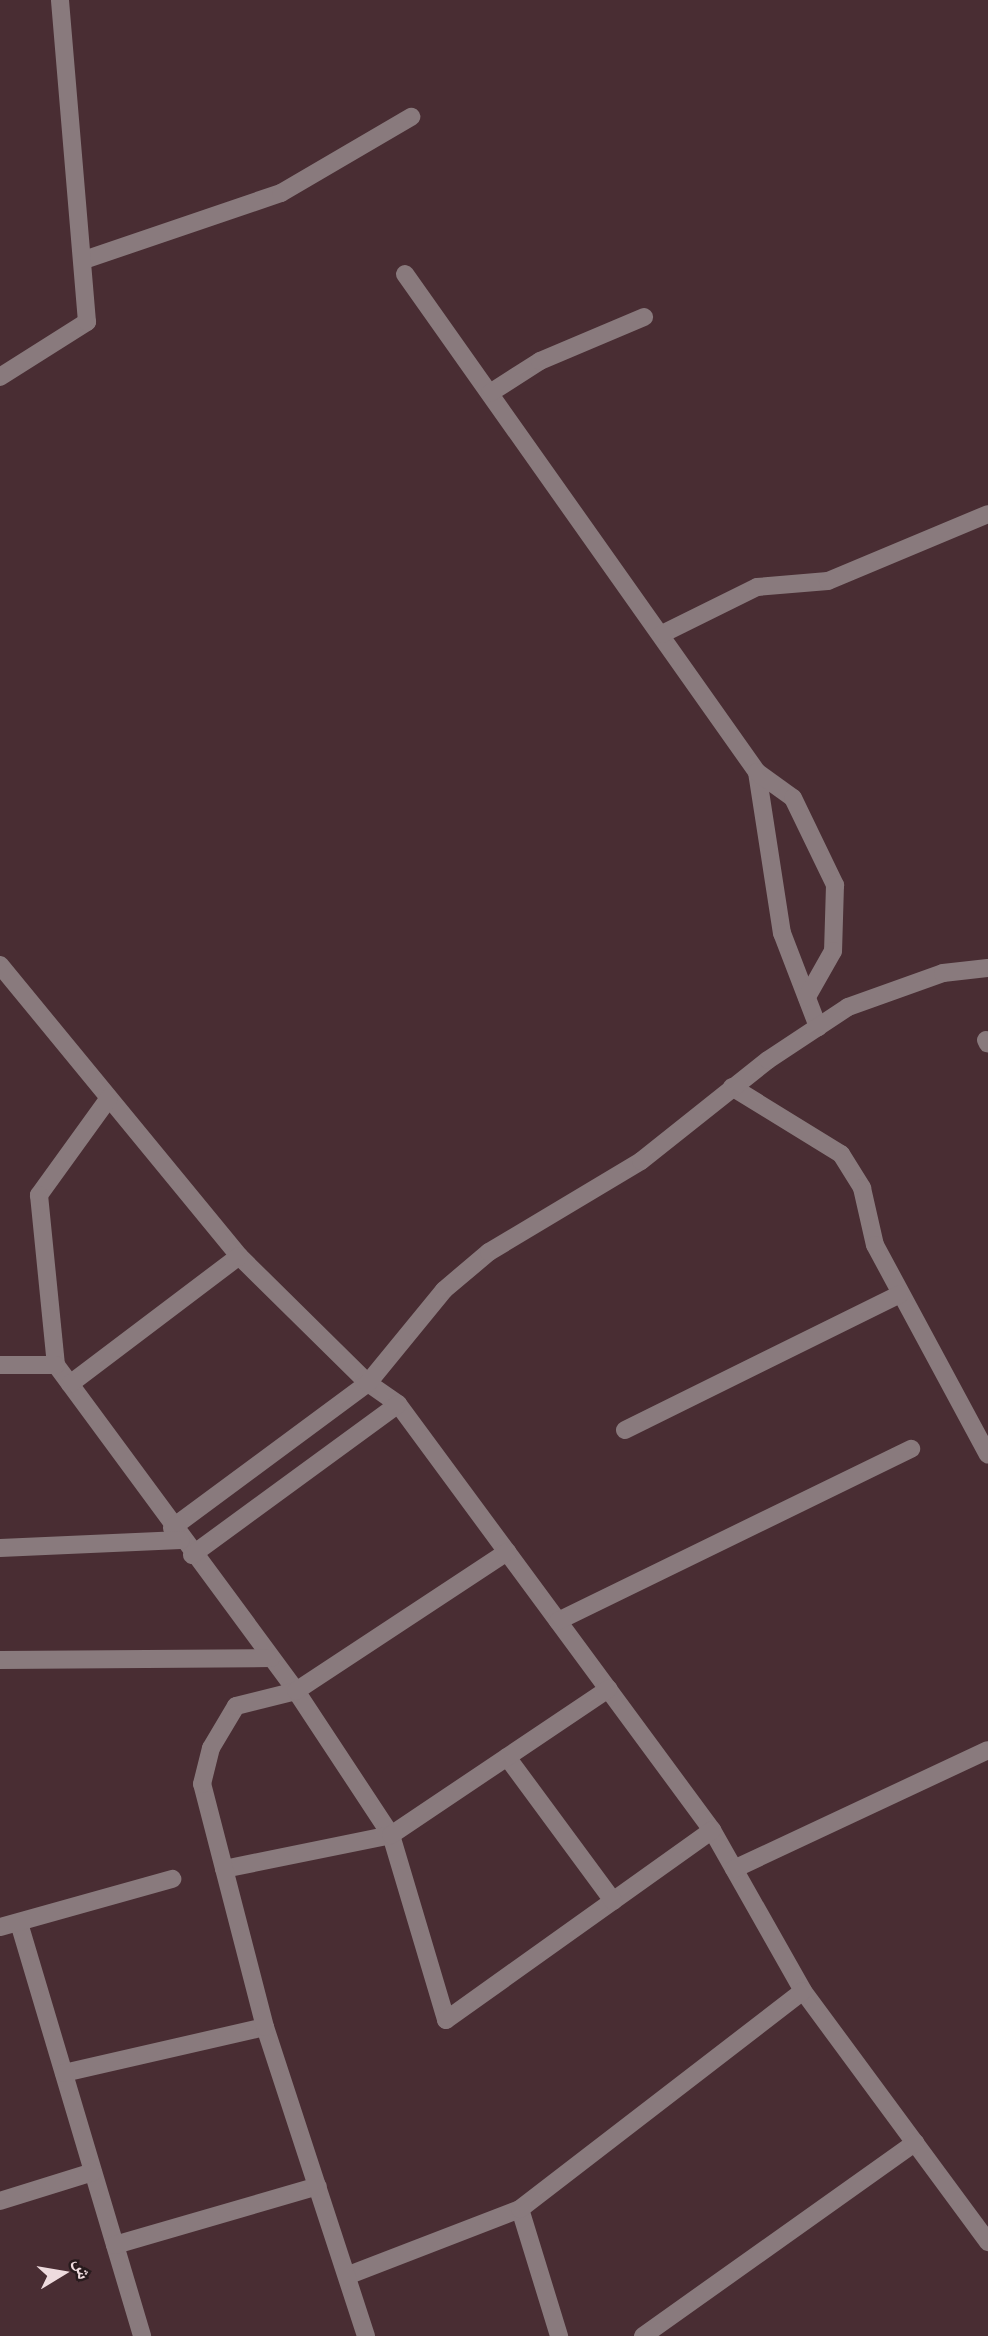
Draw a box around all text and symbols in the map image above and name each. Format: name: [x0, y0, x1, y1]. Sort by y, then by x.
north arrow: [28, 2238, 98, 2308]
text: ش: [69, 2257, 98, 2281]

